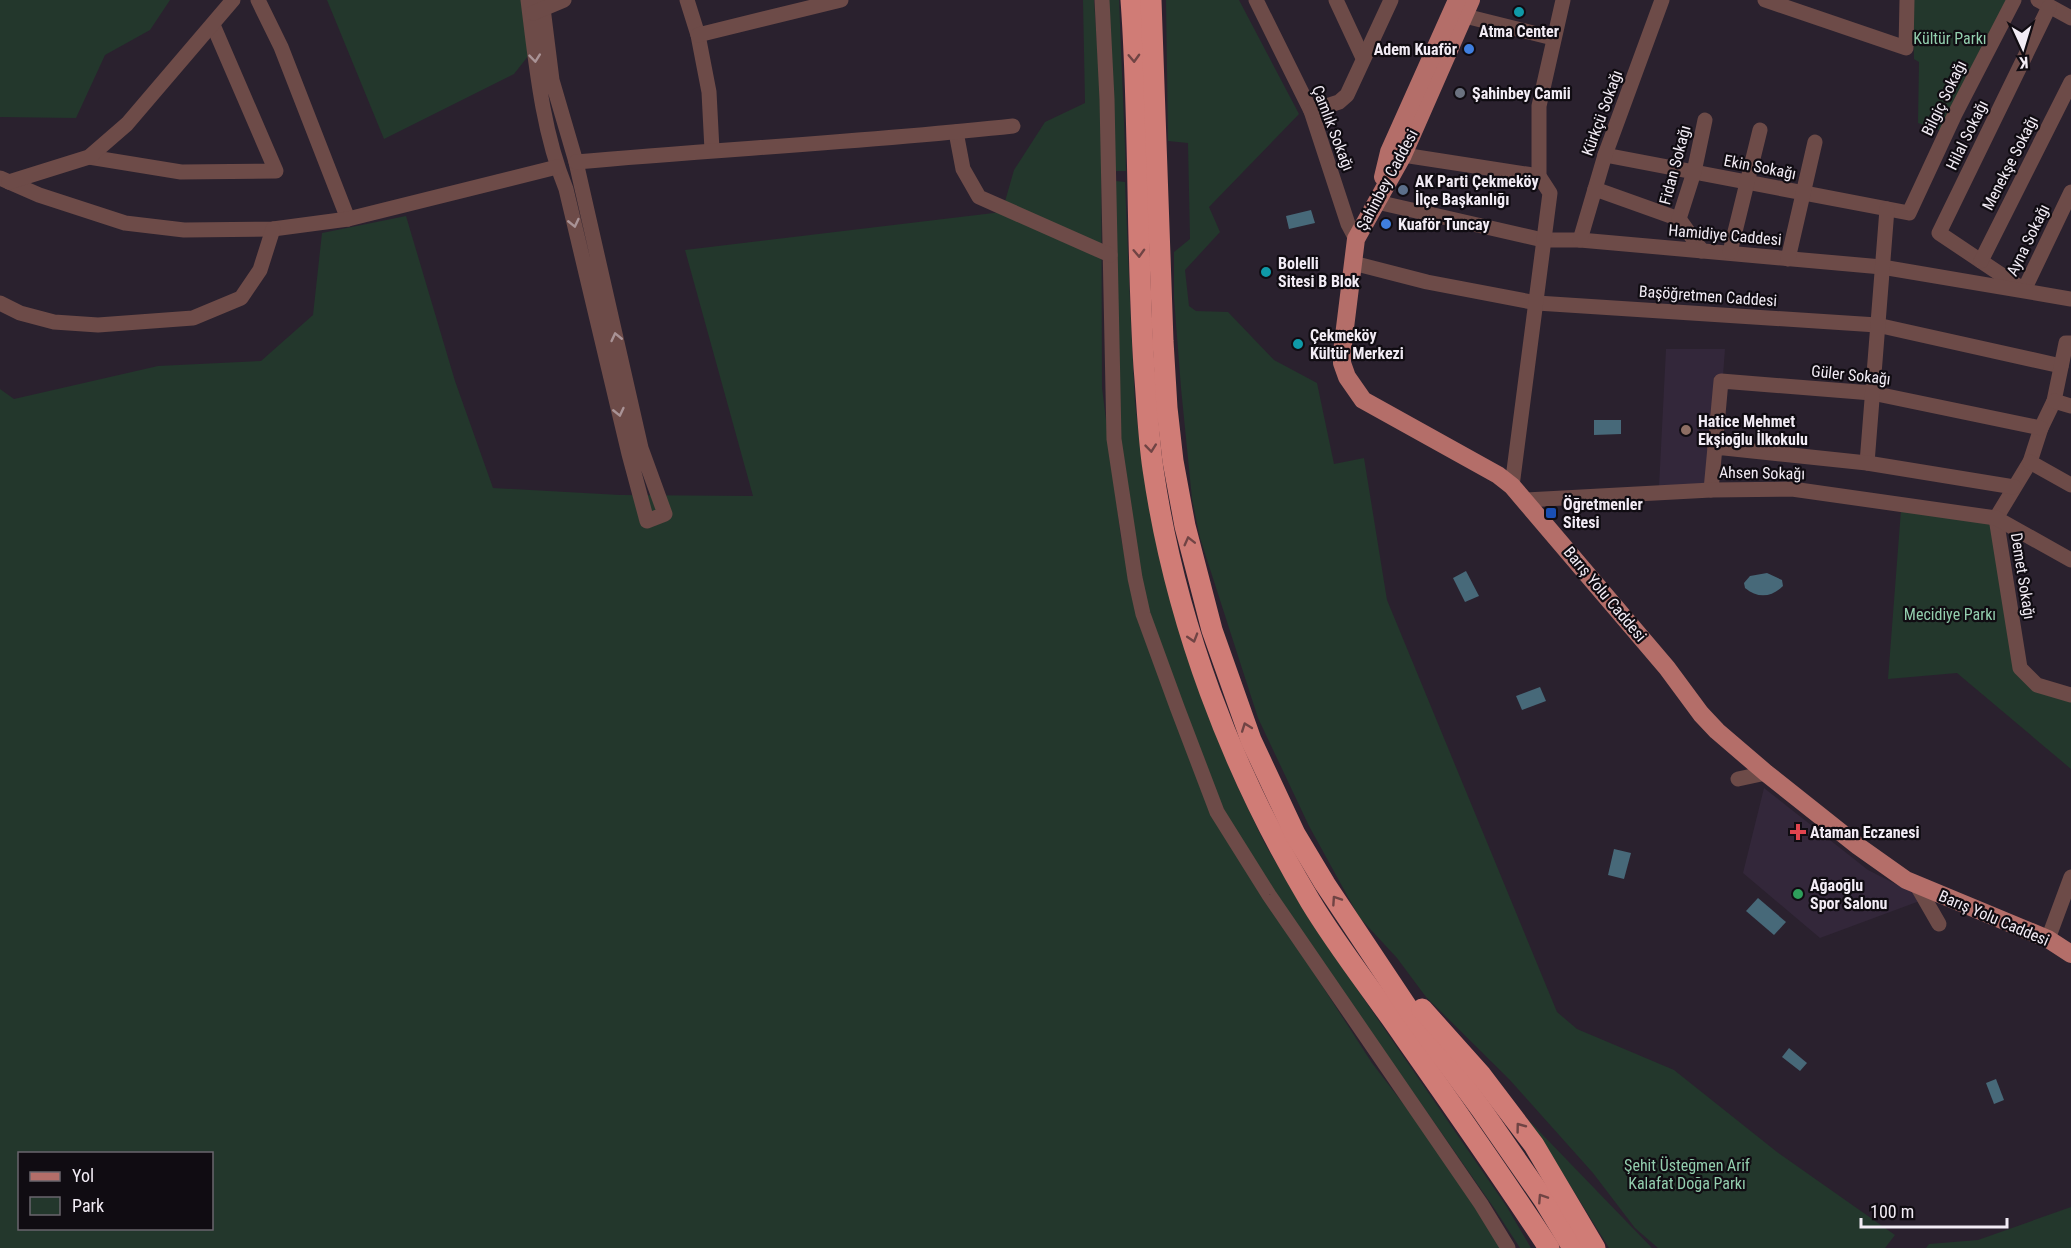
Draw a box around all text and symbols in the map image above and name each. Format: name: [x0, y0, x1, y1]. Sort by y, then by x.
marker: Atma Center: [1512, 5, 1526, 19]
north arrow: [1993, 18, 2053, 78]
place label: Atma Center: [1479, 22, 1559, 41]
park label: Kültür Parkı: [1913, 29, 1987, 48]
place label: Adem Kuaför: [1374, 40, 1457, 59]
marker: Adem Kuaför: [1462, 42, 1476, 56]
text: K: [2019, 53, 2029, 72]
one-way arrow: [528, 54, 541, 63]
one-way arrow: [1127, 54, 1140, 63]
street label: Bilgiç Sokağı: [1918, 57, 1970, 139]
street label: Kürkçü Sokağı: [1578, 68, 1626, 158]
street label: Çamlık Sokağı: [1308, 83, 1358, 173]
place label: Şahinbey Camii: [1472, 84, 1571, 103]
marker: Şahinbey Camii: [1453, 86, 1467, 100]
street label: Hilal Sokağı: [1942, 97, 1992, 173]
street label: Menekşe Sokağı: [1978, 113, 2042, 213]
street label: Fidan Sokağı: [1655, 123, 1695, 207]
street label: Şahinbey Caddesi: [1352, 126, 1422, 234]
street label: Ekin Sokağı: [1722, 151, 1798, 183]
place label: AK Parti Çekmeköy İlçe Başkanlığı: [1415, 172, 1539, 209]
marker: AK Parti Çekmeköy İlçe Başkanlığı: [1396, 183, 1410, 197]
street label: Ayna Sokağı: [2002, 201, 2054, 279]
place label: Kuaför Tuncay: [1398, 215, 1490, 234]
one-way arrow: [567, 217, 580, 227]
marker: Kuaför Tuncay: [1379, 217, 1393, 231]
street label: Hamidiye Caddesi: [1668, 221, 1782, 249]
one-way arrow: [1133, 249, 1146, 258]
place label: Bolelli Sitesi B Blok: [1278, 254, 1360, 291]
marker: Bolelli Sitesi B Blok: [1259, 265, 1273, 279]
street label: Başöğretmen Caddesi: [1638, 282, 1778, 310]
place label: Çekmeköy Kültür Merkezi: [1310, 326, 1404, 363]
one-way arrow: [610, 332, 623, 342]
marker: Çekmeköy Kültür Merkezi: [1291, 337, 1305, 351]
street label: Güler Sokağı: [1810, 361, 1892, 389]
one-way arrow: [612, 407, 625, 417]
place label: Hatice Mehmet Ekşioğlu İlkokulu: [1698, 412, 1808, 449]
marker: Hatice Mehmet Ekşioğlu İlkokulu: [1679, 423, 1693, 437]
one-way arrow: [1144, 443, 1157, 452]
street label: Ahsen Sokağı: [1719, 463, 1805, 483]
place label: Öğretmenler Sitesi: [1563, 495, 1643, 532]
marker: Öğretmenler Sitesi: [1544, 506, 1558, 520]
street label: Demet Sokağı: [2007, 531, 2039, 621]
one-way arrow: [1183, 536, 1196, 546]
street label: Barış Yolu Caddesi: [1560, 543, 1650, 645]
park label: Mecidiye Parkı: [1904, 605, 1996, 624]
one-way arrow: [1186, 632, 1198, 643]
one-way arrow: [1241, 722, 1254, 733]
place label: Ataman Eczanesi: [1810, 823, 1920, 842]
marker: Ataman Eczanesi: [1791, 825, 1805, 839]
place label: Ağaoğlu Spor Salonu: [1810, 876, 1888, 913]
street label: Barış Yolu Caddesi: [1936, 886, 2052, 950]
marker: Ağaoğlu Spor Salonu: [1791, 887, 1805, 901]
one-way arrow: [1332, 896, 1343, 907]
one-way arrow: [1517, 1122, 1528, 1133]
legend: [18, 1152, 213, 1230]
park label: Şehit Üsteğmen Arif Kalafat Doğa Parkı: [1624, 1156, 1750, 1193]
text: Yol: [72, 1165, 94, 1186]
scale bar: [1861, 1191, 2006, 1229]
one-way arrow: [1538, 1194, 1549, 1205]
text: Park: [72, 1195, 104, 1216]
text: 100 m: [1870, 1201, 1914, 1222]

